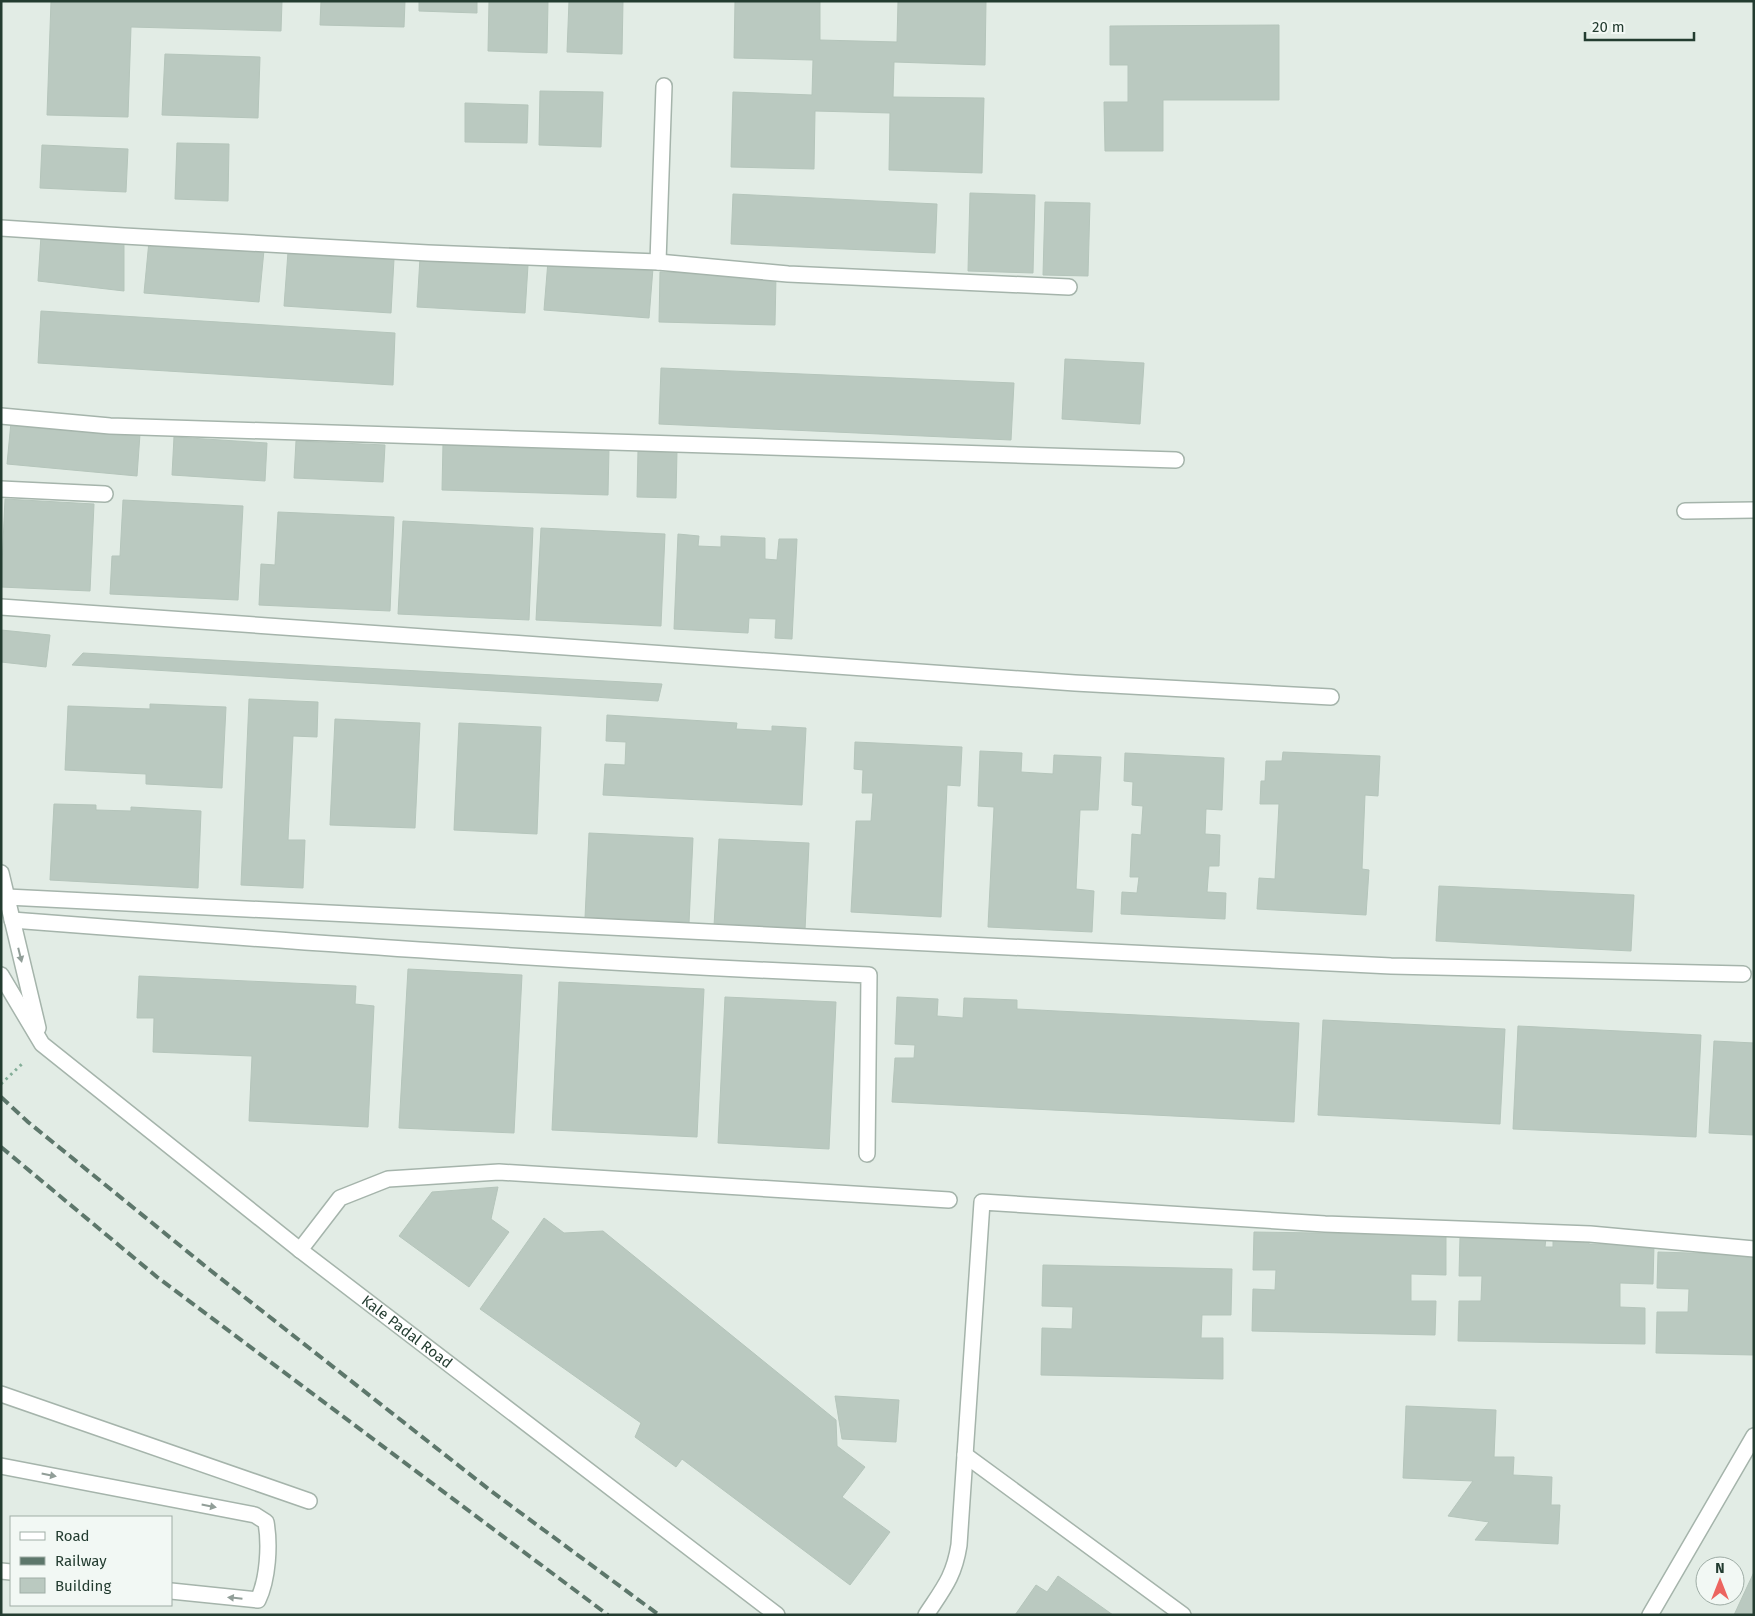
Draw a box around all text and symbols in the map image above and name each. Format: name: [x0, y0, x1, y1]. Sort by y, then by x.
scale bar: [1585, 10, 1694, 42]
text: 20 m: [1592, 18, 1625, 36]
one-way arrow: [16, 947, 24, 962]
street label: Kale Padal Road: [358, 1291, 456, 1372]
one-way arrow: [42, 1471, 57, 1479]
one-way arrow: [201, 1502, 217, 1510]
legend: [10, 1516, 172, 1606]
text: Road: [55, 1527, 90, 1545]
text: Railway: [55, 1552, 107, 1570]
north arrow: [1695, 1556, 1745, 1606]
text: N: [1715, 1560, 1725, 1577]
text: Building: [55, 1577, 111, 1595]
one-way arrow: [227, 1594, 243, 1602]

